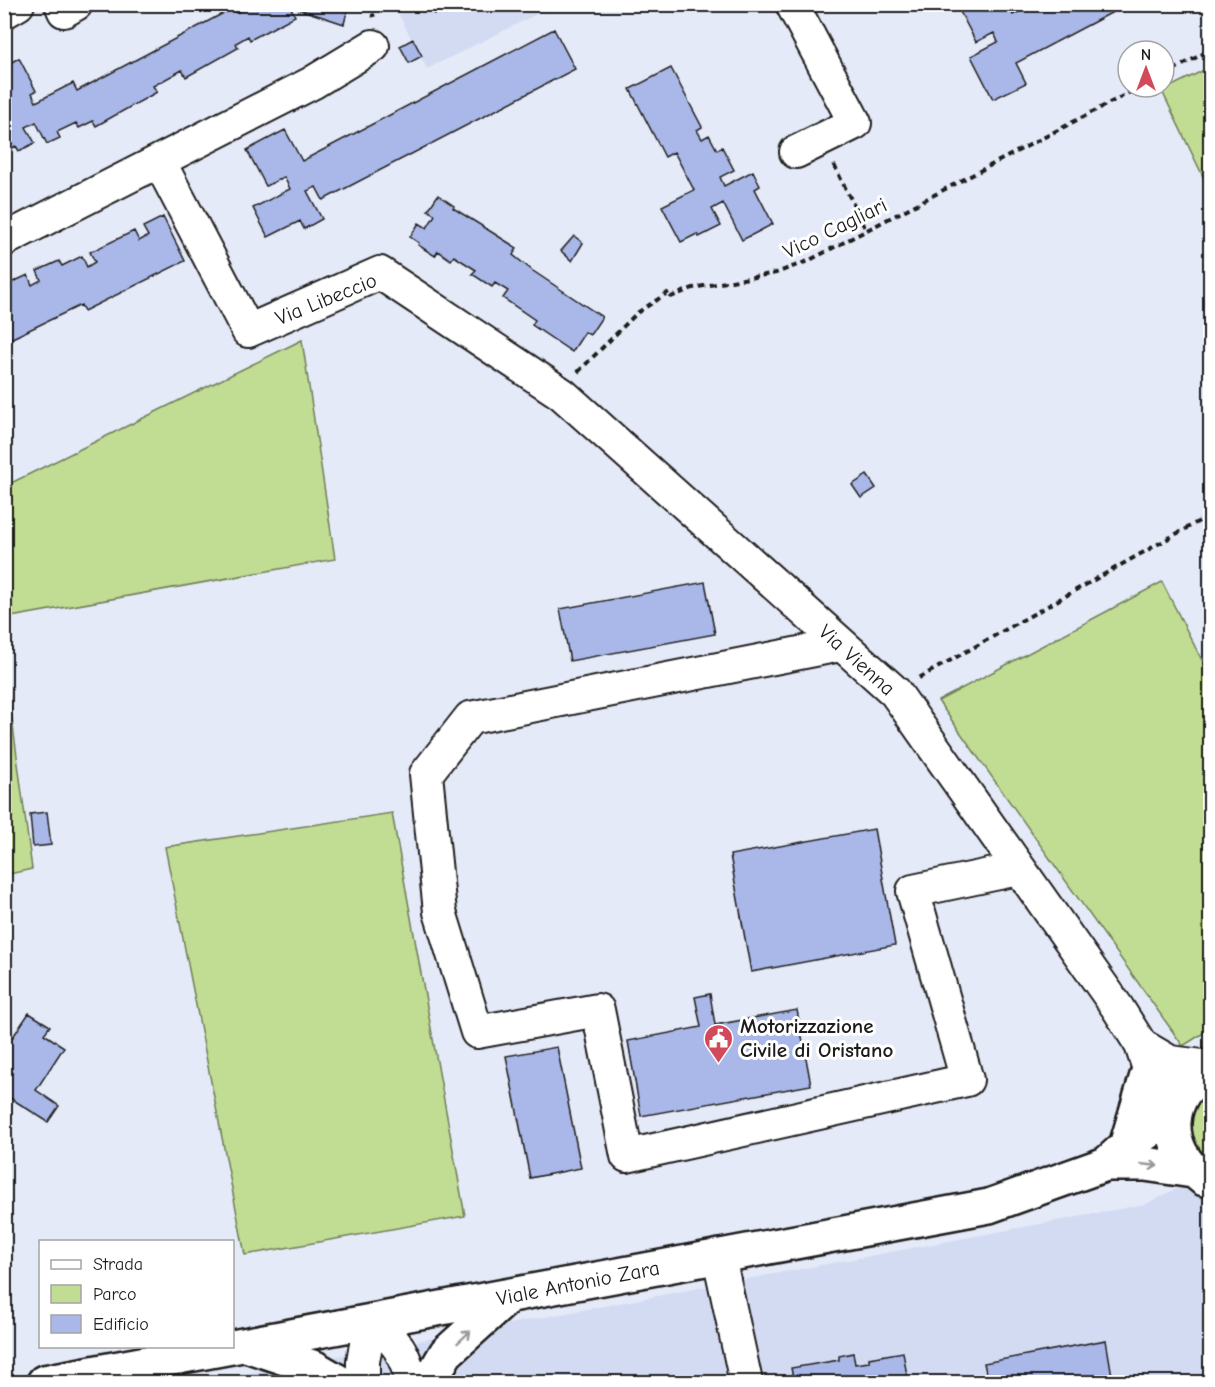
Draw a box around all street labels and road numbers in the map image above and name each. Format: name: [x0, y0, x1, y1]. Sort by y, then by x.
street label: Vico Cagliari: [779, 193, 891, 263]
street label: Via Libeccio: [272, 268, 380, 330]
street label: Via Vienna: [814, 619, 900, 701]
street label: Viale Antonio Zara: [494, 1255, 662, 1311]

